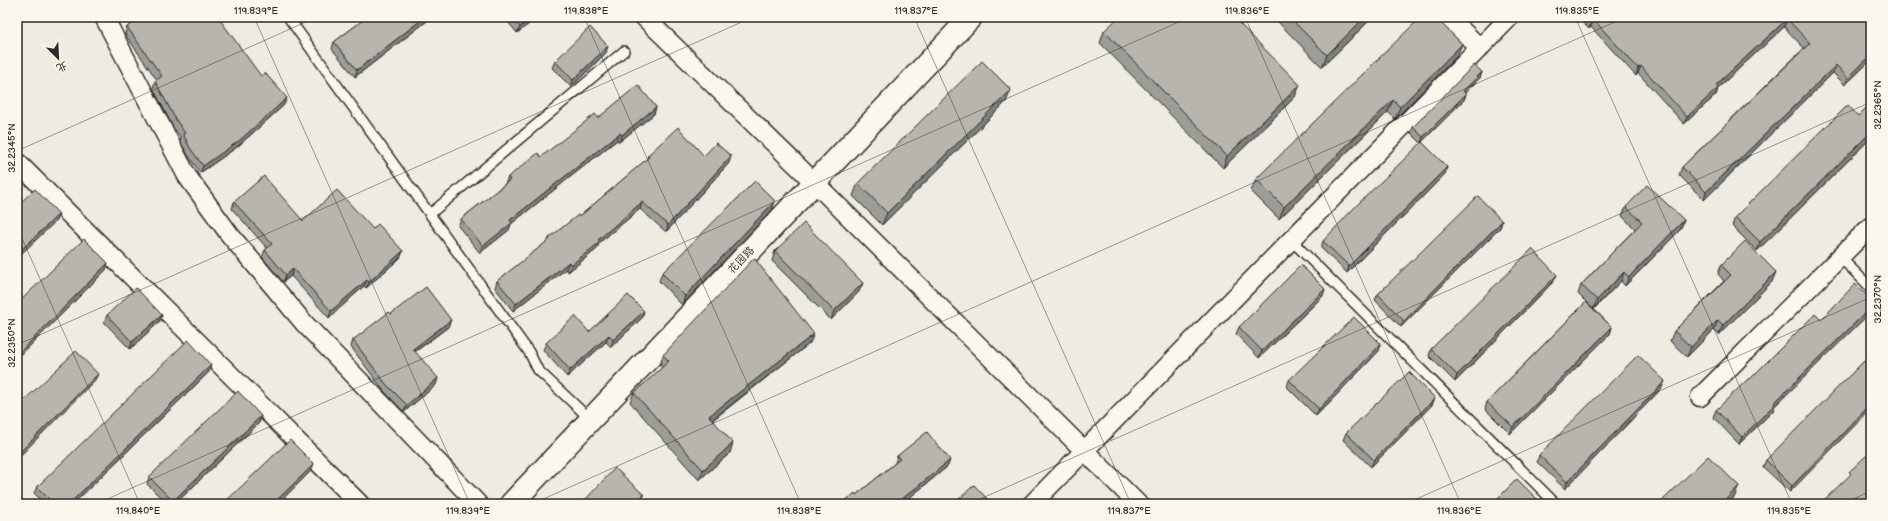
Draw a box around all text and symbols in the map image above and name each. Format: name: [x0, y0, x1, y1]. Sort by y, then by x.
text: 119.839°E: [234, 5, 279, 17]
text: 119.838°E: [564, 5, 609, 17]
text: 119.837°E: [894, 5, 938, 17]
text: 119.836°E: [1225, 5, 1270, 17]
text: 119.835°E: [1555, 5, 1600, 17]
north arrow: [38, 38, 78, 78]
text: 北: [54, 59, 70, 75]
text: 32.2365°N: [1872, 80, 1884, 130]
text: 32.2345°N: [6, 123, 18, 173]
street label: 花园路: [725, 244, 757, 276]
text: 32.2370°N: [1872, 275, 1884, 323]
text: 32.2350°N: [6, 318, 18, 368]
text: 119.840°E: [116, 505, 161, 517]
text: 119.839°E: [446, 505, 491, 517]
text: 119.838°E: [777, 505, 822, 517]
text: 119.837°E: [1107, 505, 1151, 517]
text: 119.836°E: [1437, 505, 1482, 517]
text: 119.835°E: [1767, 505, 1812, 517]

